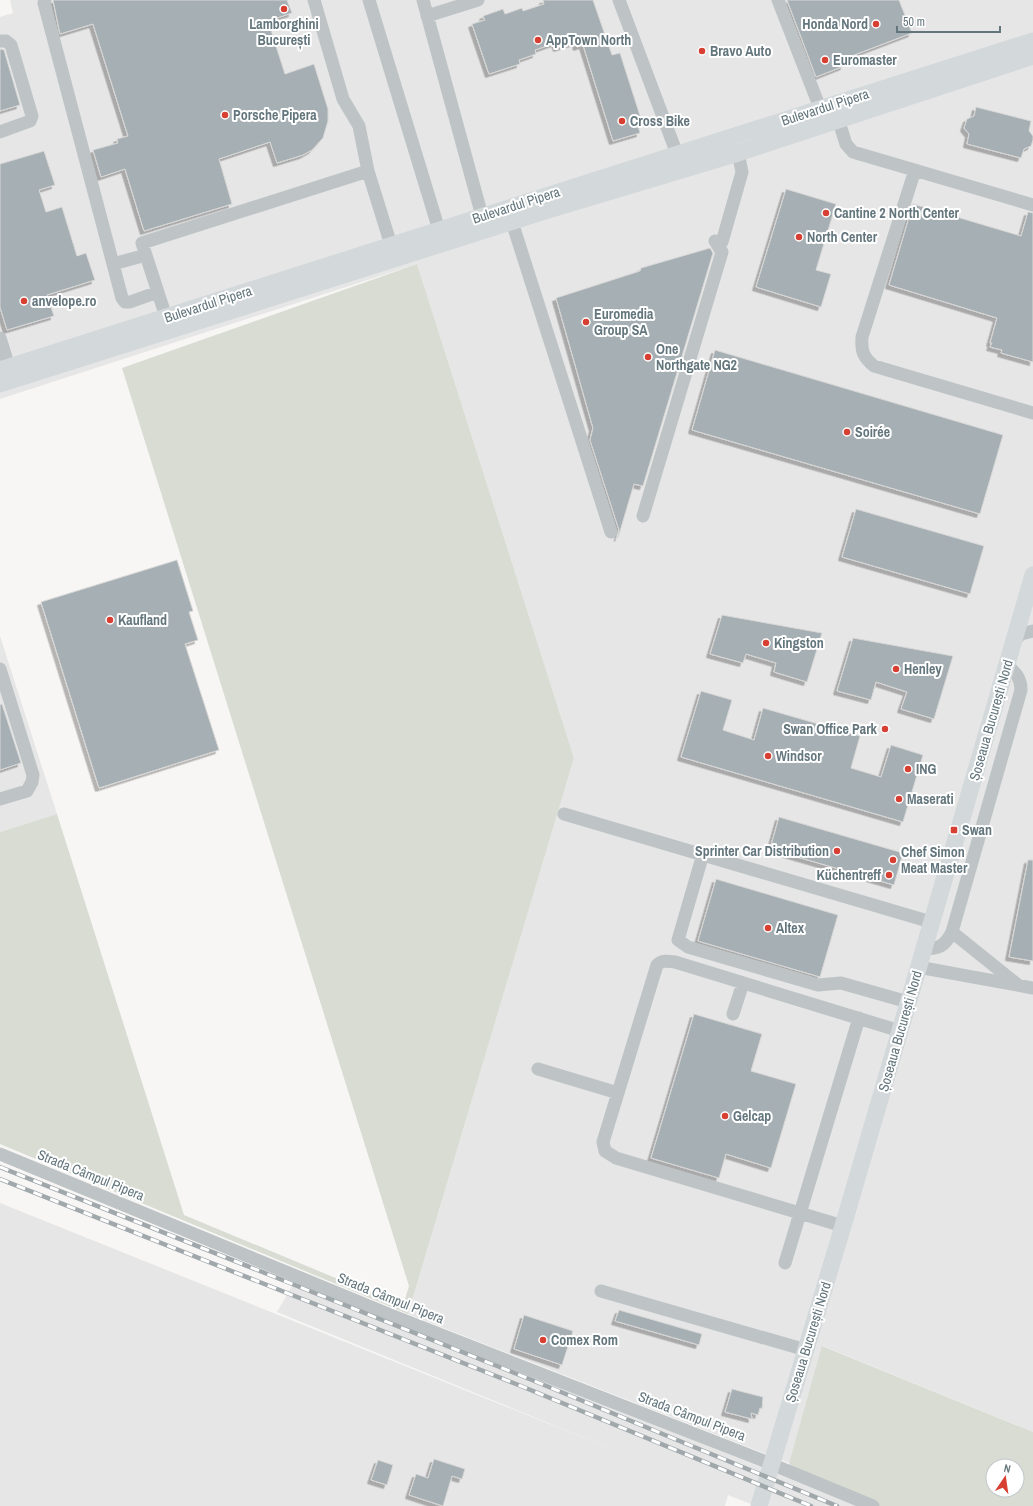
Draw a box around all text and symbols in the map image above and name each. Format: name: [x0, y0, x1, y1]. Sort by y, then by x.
marker: Lamborghini București: [279, 4, 289, 14]
scale bar: [897, 8, 1000, 34]
text: 50 m: [903, 14, 925, 30]
place label: Lamborghini București: [249, 15, 319, 50]
place label: Honda Nord: [802, 15, 868, 33]
marker: Honda Nord: [871, 19, 881, 29]
place label: AppTown North: [546, 31, 631, 49]
marker: AppTown North: [533, 35, 543, 45]
place label: Bravo Auto: [710, 42, 771, 60]
marker: Bravo Auto: [697, 46, 707, 56]
place label: Euromaster: [833, 51, 897, 69]
marker: Euromaster: [820, 55, 830, 65]
street label: Bulevardul Pipera: [779, 84, 872, 130]
place label: Porsche Pipera: [233, 106, 317, 124]
marker: Porsche Pipera: [220, 110, 230, 120]
place label: Cross Bike: [630, 112, 690, 130]
marker: Cross Bike: [617, 116, 627, 126]
street label: Bulevardul Pipera: [470, 182, 563, 228]
place label: Cantine 2 North Center: [834, 204, 960, 222]
marker: Cantine 2 North Center: [821, 208, 831, 218]
place label: North Center: [807, 228, 878, 246]
marker: North Center: [794, 232, 804, 242]
street label: Bulevardul Pipera: [162, 281, 255, 327]
place label: anvelope.ro: [32, 292, 96, 310]
marker: anvelope.ro: [19, 296, 29, 306]
place label: Euromedia Group SA: [594, 305, 654, 339]
marker: Euromedia Group SA: [581, 317, 591, 327]
place label: One Northgate NG2: [656, 340, 737, 374]
marker: One Northgate NG2: [643, 352, 653, 362]
place label: Soirée: [855, 423, 890, 441]
marker: Soirée: [842, 427, 852, 437]
place label: Kaufland: [118, 611, 167, 629]
marker: Kaufland: [105, 615, 115, 625]
place label: Kingston: [774, 634, 824, 652]
marker: Kingston: [761, 638, 771, 648]
street label: Șoseaua București Nord: [965, 657, 1017, 783]
place label: Henley: [904, 660, 942, 678]
marker: Henley: [891, 664, 901, 674]
place label: Swan Office Park: [783, 720, 878, 738]
marker: Swan Office Park: [880, 724, 890, 734]
place label: Windsor: [776, 747, 822, 765]
marker: Windsor: [763, 751, 773, 761]
place label: ING: [916, 760, 936, 778]
marker: ING: [903, 764, 913, 774]
place label: Maserati: [907, 790, 954, 808]
marker: Maserati: [894, 794, 904, 804]
place label: Swan: [962, 821, 992, 839]
marker: Swan: [949, 825, 959, 835]
place label: Sprinter Car Distribution: [695, 842, 829, 860]
place label: Chef Simon Meat Master: [901, 843, 968, 877]
marker: Sprinter Car Distribution: [832, 846, 842, 856]
marker: Chef Simon Meat Master: [888, 855, 898, 865]
place label: Küchentreff: [817, 866, 881, 884]
marker: Küchentreff: [884, 870, 894, 880]
place label: Altex: [776, 919, 805, 937]
marker: Altex: [763, 923, 773, 933]
street label: Șoseaua București Nord: [874, 968, 926, 1094]
place label: Gelcap: [733, 1107, 771, 1125]
marker: Gelcap: [720, 1111, 730, 1121]
street label: Strada Câmpul Pipera: [35, 1145, 148, 1205]
street label: Strada Câmpul Pipera: [335, 1268, 448, 1328]
street label: Șoseaua București Nord: [781, 1280, 835, 1404]
place label: Comex Rom: [551, 1331, 618, 1349]
marker: Comex Rom: [538, 1335, 548, 1345]
street label: Strada Câmpul Pipera: [636, 1387, 749, 1445]
north arrow: [985, 1458, 1025, 1498]
text: N: [1003, 1461, 1012, 1476]

